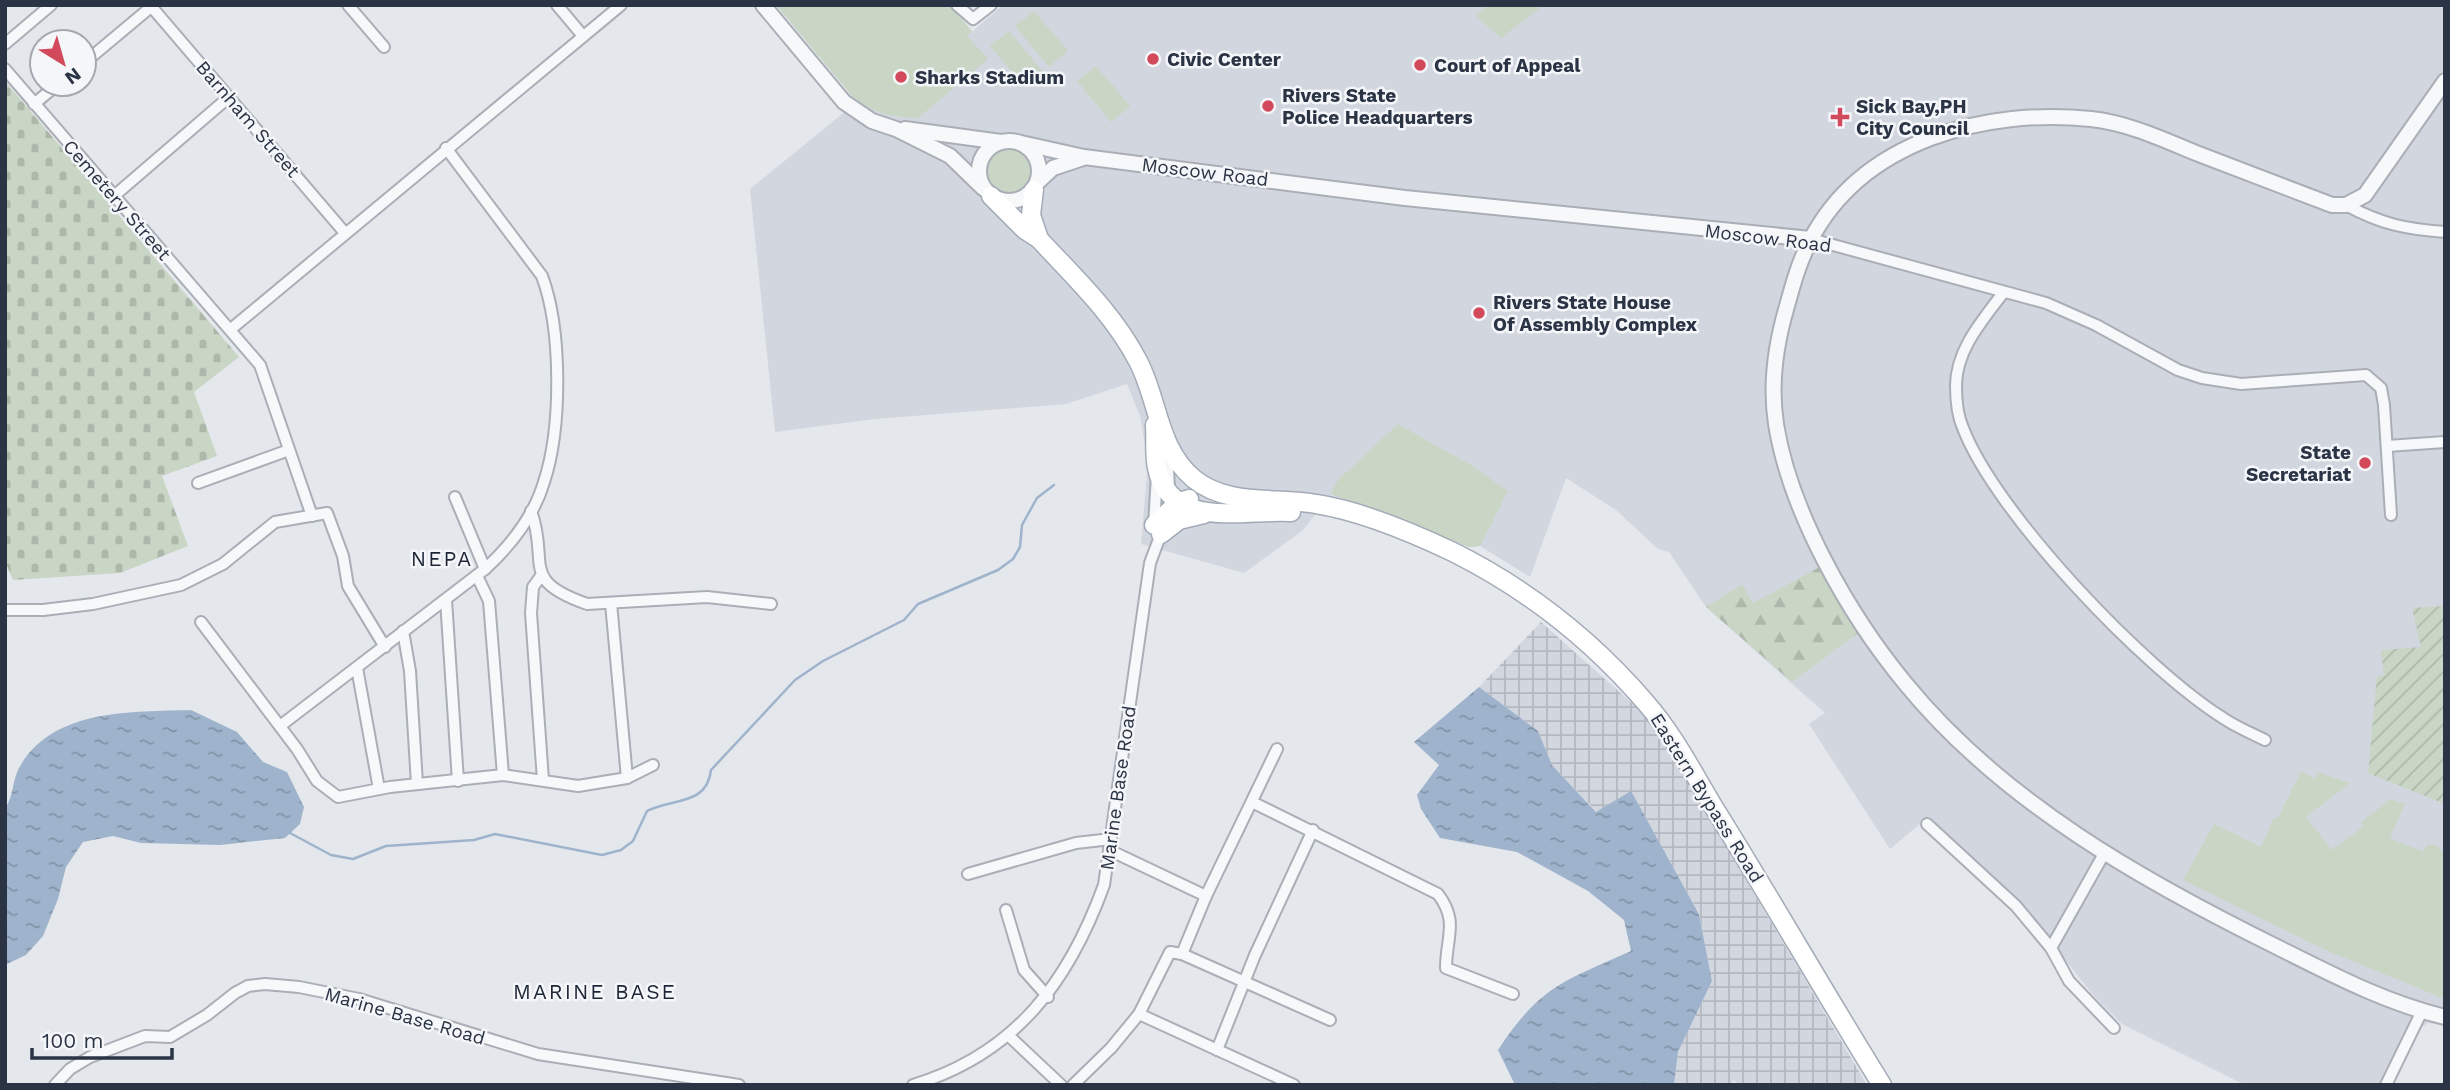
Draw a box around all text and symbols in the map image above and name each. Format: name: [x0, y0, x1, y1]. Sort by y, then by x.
north arrow: [28, 28, 98, 98]
place label: Civic Center: [1167, 48, 1282, 71]
marker: Civic Center: [1145, 51, 1161, 67]
place label: Court of Appeal: [1434, 54, 1581, 77]
street label: Barnham Street: [191, 56, 305, 182]
marker: Court of Appeal: [1412, 57, 1428, 73]
text: N: [60, 63, 85, 90]
place label: Sharks Stadium: [915, 66, 1064, 89]
marker: Sharks Stadium: [893, 69, 909, 85]
place label: Rivers State Police Headquarters: [1282, 84, 1473, 129]
place label: Sick Bay,PH City Council: [1856, 95, 1970, 140]
marker: Rivers State Police Headquarters: [1260, 98, 1276, 114]
marker: Sick Bay,PH City Council: [1830, 107, 1850, 127]
street label: Cemetery Street: [58, 135, 176, 265]
street label: Moscow Road: [1140, 153, 1270, 191]
street label: Moscow Road: [1703, 219, 1833, 257]
place label: Rivers State House Of Assembly Complex: [1493, 291, 1698, 336]
marker: Rivers State House Of Assembly Complex: [1471, 305, 1487, 321]
place label: State Secretariat: [2246, 441, 2352, 486]
marker: State Secretariat: [2357, 455, 2373, 471]
district label: NEPA: [411, 546, 473, 571]
street label: Marine Base Road: [1095, 704, 1141, 872]
street label: Eastern Bypass Road: [1645, 709, 1769, 887]
district label: MARINE BASE: [513, 979, 677, 1004]
street label: Marine Base Road: [322, 982, 488, 1050]
scale bar: [32, 1016, 172, 1060]
text: 100 m: [42, 1028, 104, 1053]

